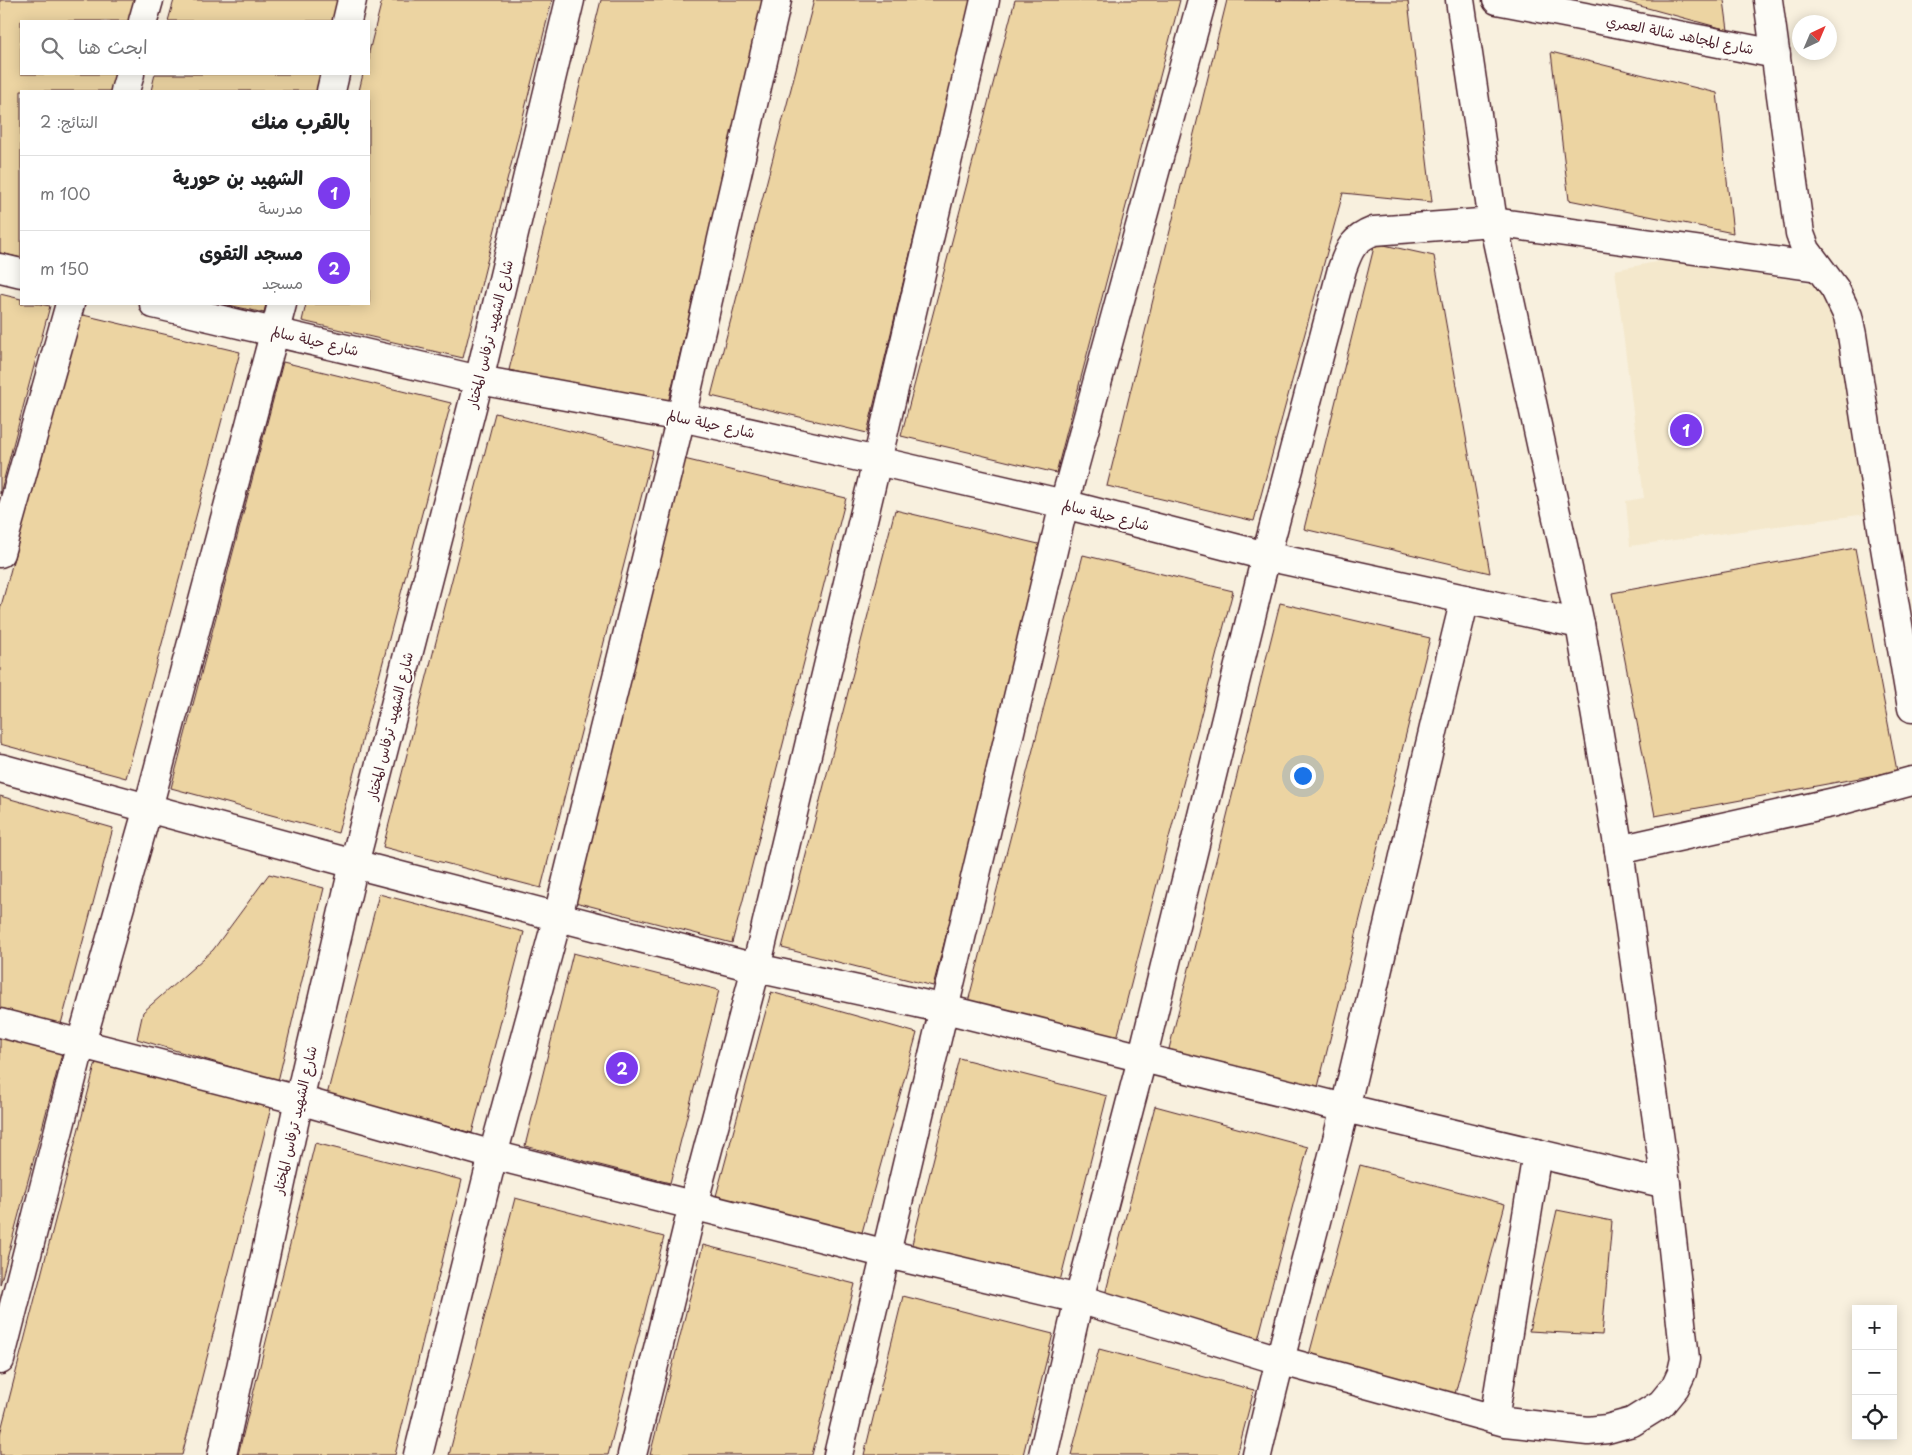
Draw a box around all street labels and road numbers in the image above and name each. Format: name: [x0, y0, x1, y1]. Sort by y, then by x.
street label: شارع المجاهد شالة العمري: [1604, 10, 1756, 60]
street label: شارع الشهيد ترفاس المختار: [461, 258, 518, 411]
street label: شارع حيلة سالم: [269, 320, 361, 362]
street label: شارع حيلة سالم: [665, 404, 757, 444]
street label: شارع حيلة سالم: [1060, 494, 1152, 536]
street label: شارع الشهيد ترفاس المختار: [361, 650, 418, 803]
street label: شارع الشهيد ترفاس المختار: [267, 1044, 322, 1197]

